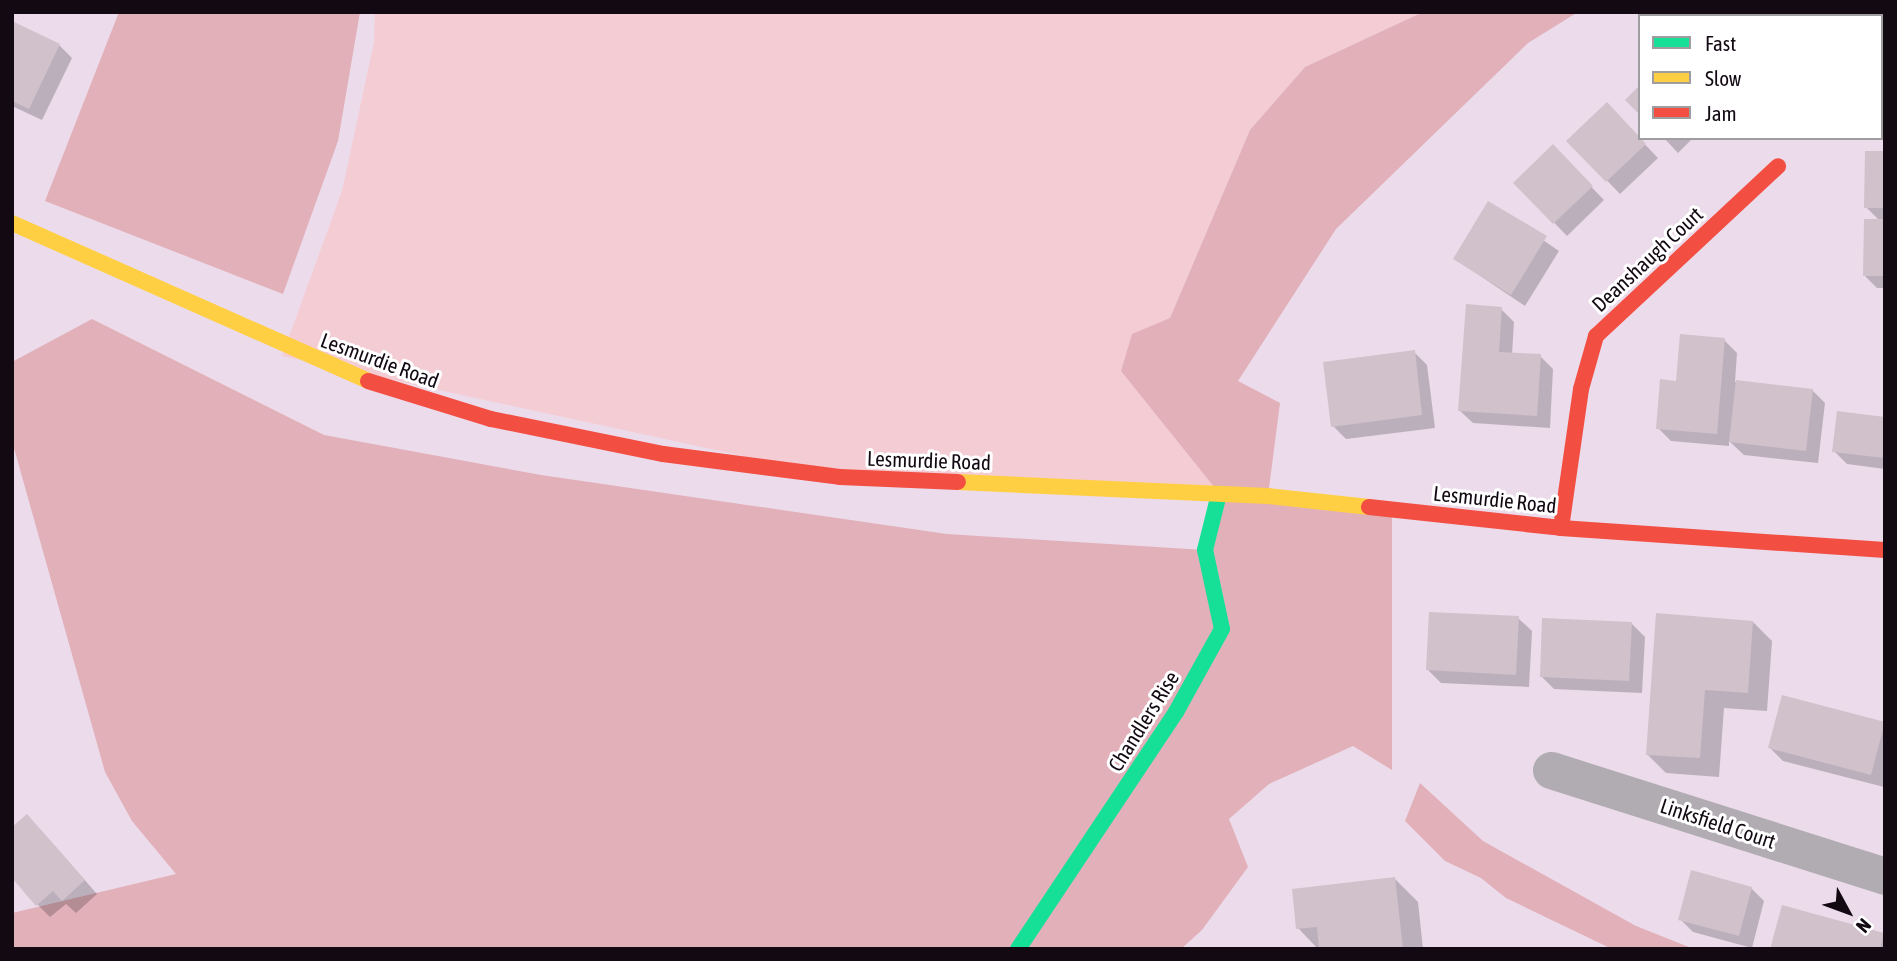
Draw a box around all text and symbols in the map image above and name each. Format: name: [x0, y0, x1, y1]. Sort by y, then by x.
legend: [1638, 14, 1883, 140]
text: Fast: [1705, 31, 1736, 55]
text: Slow: [1705, 66, 1741, 90]
text: Jam: [1705, 101, 1737, 125]
street label: Deanshaugh Court: [1586, 201, 1708, 317]
street label: Lesmurdie Road: [318, 327, 442, 393]
street label: Lesmurdie Road: [867, 445, 991, 475]
street label: Lesmurdie Road: [1432, 480, 1558, 518]
street label: Chandlers Rise: [1102, 666, 1184, 776]
street label: Linksfield Court: [1657, 793, 1779, 853]
north arrow: [1813, 877, 1883, 947]
text: N: [1852, 914, 1876, 937]

